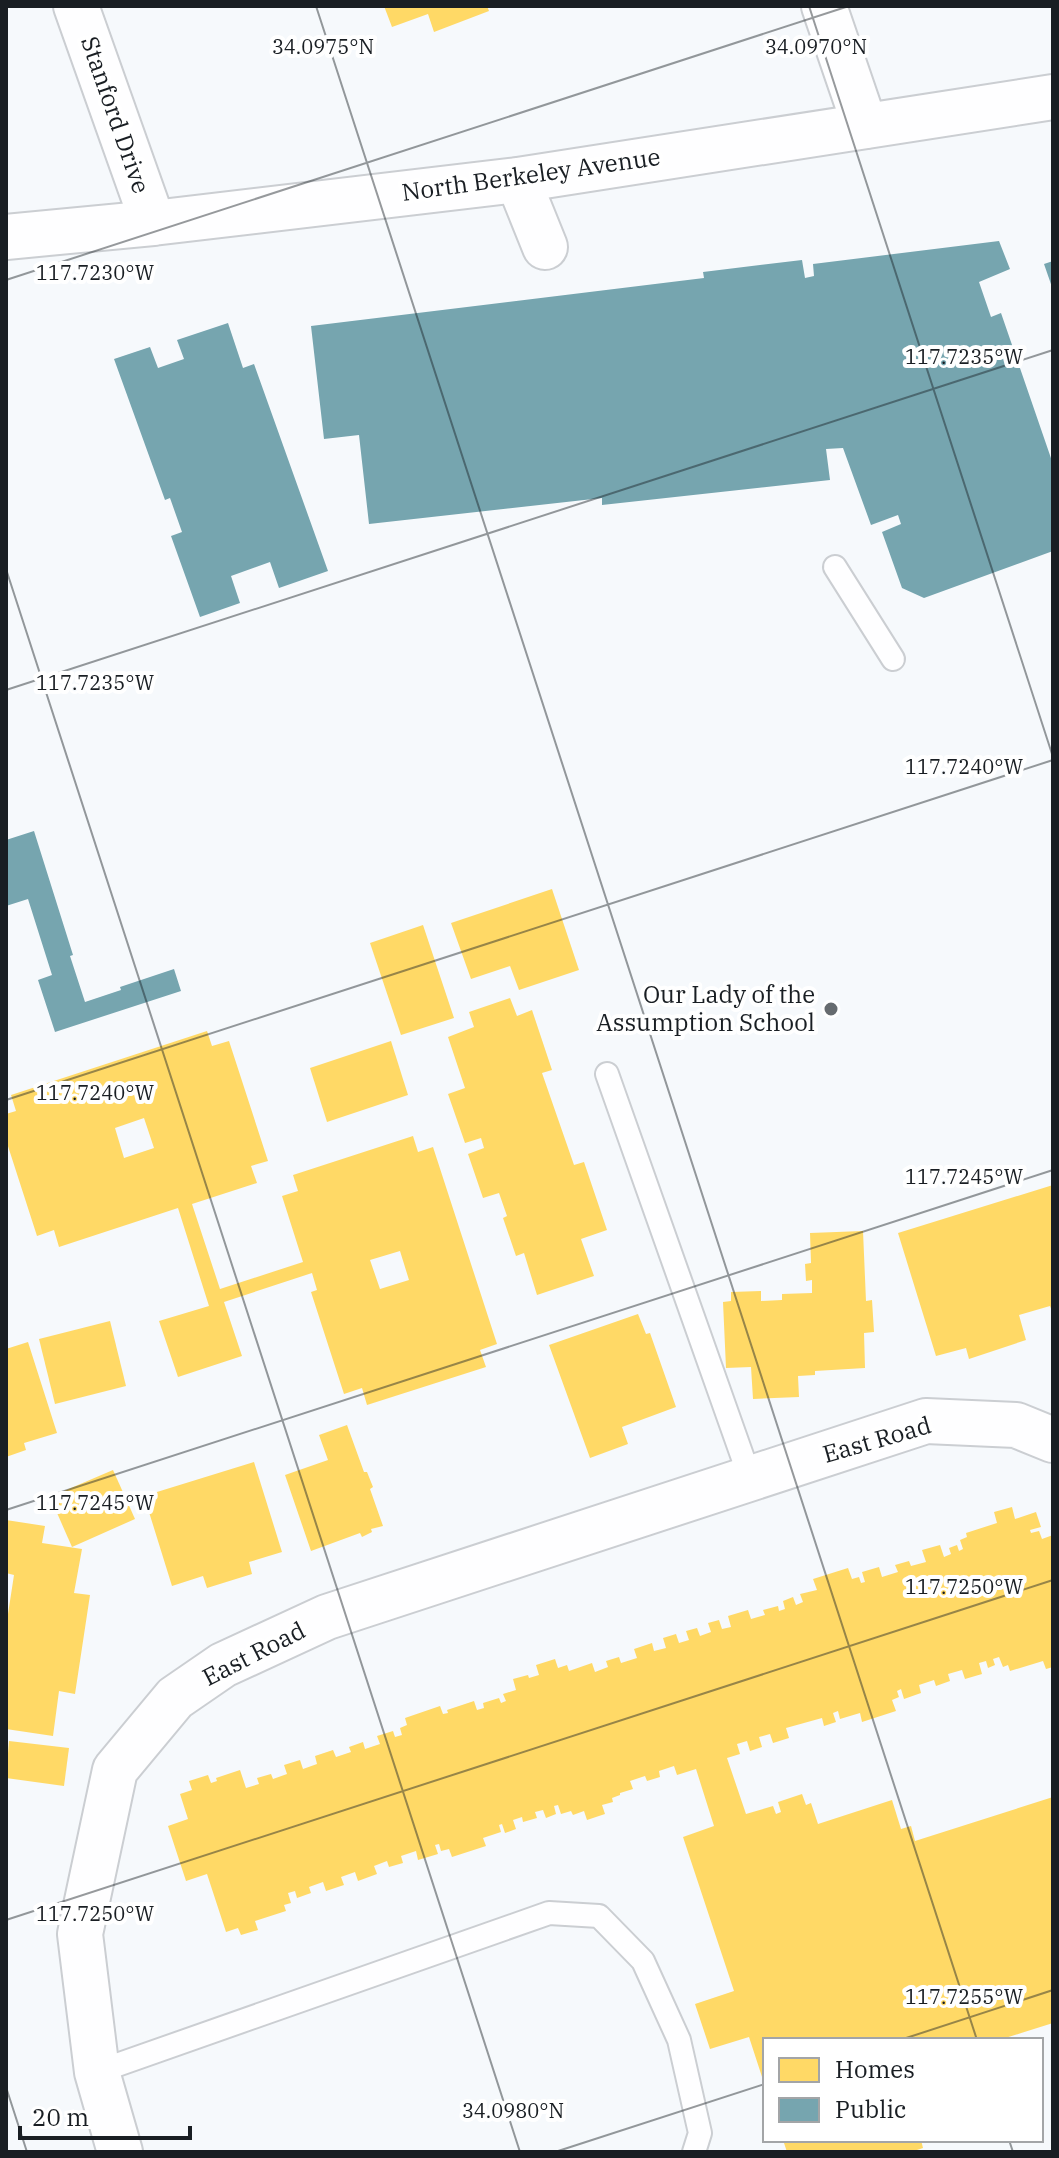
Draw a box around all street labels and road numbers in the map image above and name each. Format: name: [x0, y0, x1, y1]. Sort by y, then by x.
street label: Stanford Drive: [74, 32, 158, 197]
street label: North Berkeley Avenue: [400, 140, 662, 208]
street label: East Road: [819, 1408, 935, 1470]
street label: East Road: [197, 1614, 310, 1693]

